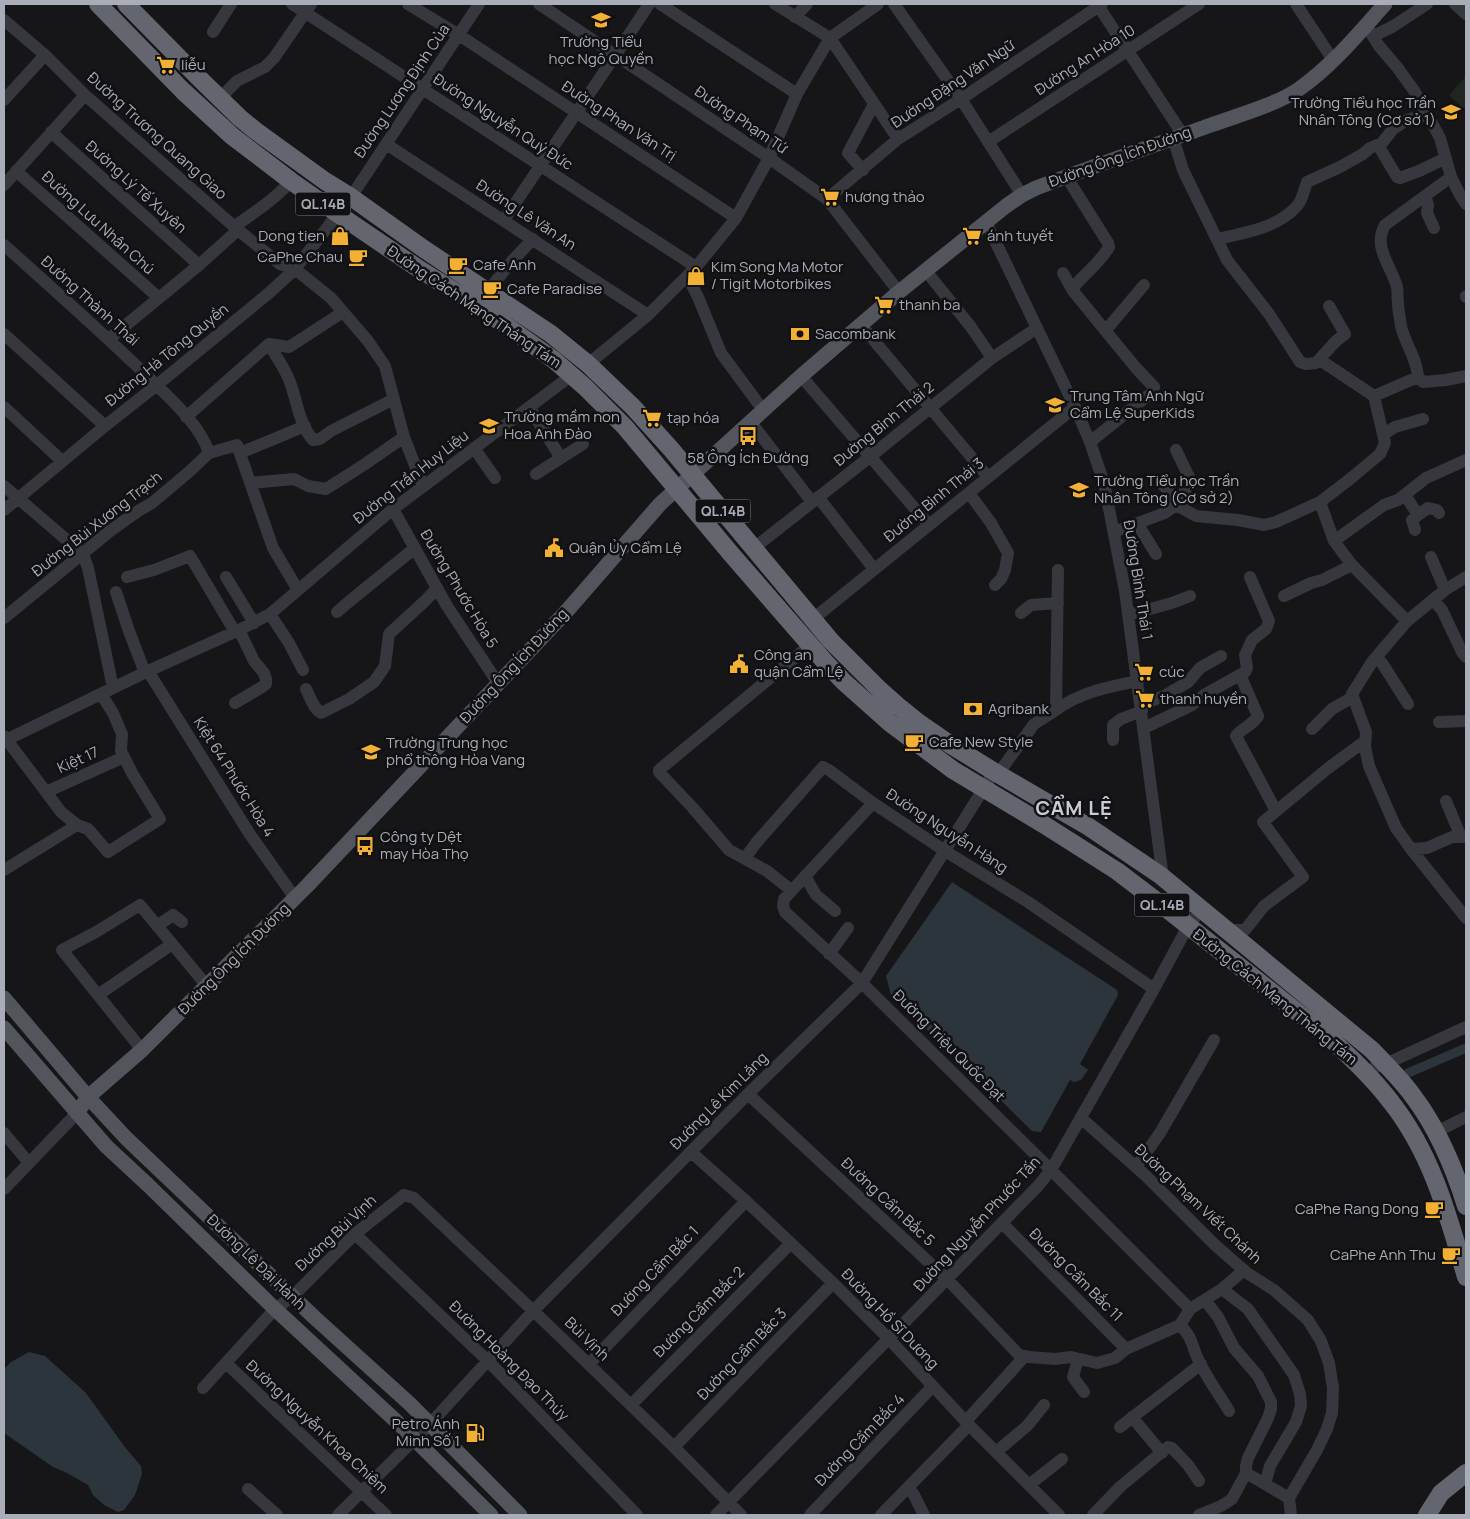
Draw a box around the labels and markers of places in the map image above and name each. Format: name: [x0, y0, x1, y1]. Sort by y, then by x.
school or university icon: Trường Tiểu học Ngô Quyền: [590, 9, 612, 31]
place label: Trường Tiểu học Ngô Quyền: [549, 31, 654, 69]
supermarket icon: liễu: [155, 54, 177, 76]
place label: liễu: [181, 54, 206, 75]
place label: Trường Tiểu học Trần Nhân Tông (Cơ sở 1): [1291, 92, 1436, 130]
school or university icon: Trường Tiểu học Trần Nhân Tông (Cơ sở 1): [1440, 101, 1462, 123]
supermarket icon: hương thảo: [819, 186, 841, 208]
place label: hương thảo: [845, 186, 925, 207]
place label: Dong tien: [258, 225, 325, 246]
shop icon: Dong tien: [329, 225, 351, 247]
supermarket icon: ánh tuyết: [961, 225, 983, 247]
place label: ánh tuyết: [987, 225, 1053, 246]
place label: CaPhe Chau: [257, 246, 343, 267]
cafe icon: CaPhe Chau: [347, 246, 369, 268]
cafe icon: Cafe Anh: [447, 254, 469, 276]
place label: Cafe Anh: [473, 254, 536, 275]
place label: Kim Song Ma Motor / Tigit Motorbikes: [711, 256, 844, 294]
shop icon: Kim Song Ma Motor / Tigit Motorbikes: [685, 265, 707, 287]
cafe icon: Cafe Paradise: [481, 278, 503, 300]
place label: Cafe Paradise: [507, 278, 603, 299]
supermarket icon: thanh ba: [873, 294, 895, 316]
place label: thanh ba: [899, 294, 960, 315]
bank icon: Sacombank: [789, 323, 811, 345]
place label: Sacombank: [815, 323, 896, 344]
place label: Trung Tâm Anh Ngữ Cẩm Lệ SuperKids: [1070, 385, 1205, 423]
school or university icon: Trung Tâm Anh Ngữ Cẩm Lệ SuperKids: [1044, 394, 1066, 416]
place label: Trường mầm non Hoa Anh Đào: [504, 406, 620, 444]
supermarket icon: tạp hóa: [641, 407, 663, 429]
place label: tạp hóa: [667, 407, 719, 428]
school or university icon: Trường mầm non Hoa Anh Đào: [478, 415, 500, 437]
bus stop icon: 58 Ông Ích Đường: [737, 425, 759, 447]
place label: 58 Ông Ích Đường: [687, 447, 809, 468]
place label: Trường Tiểu học Trần Nhân Tông (Cơ sở 2): [1094, 470, 1239, 508]
school or university icon: Trường Tiểu học Trần Nhân Tông (Cơ sở 2): [1068, 479, 1090, 501]
public building icon: Quận Ủy Cẩm Lệ: [543, 537, 565, 559]
place label: Quận Ủy Cẩm Lệ: [569, 537, 682, 558]
place label: Công an quận Cẩm Lệ: [754, 644, 843, 682]
public building icon: Công an quận Cẩm Lệ: [728, 653, 750, 675]
supermarket icon: cúc: [1133, 661, 1155, 683]
place label: cúc: [1159, 661, 1185, 682]
supermarket icon: thanh huyền: [1134, 688, 1156, 710]
place label: thanh huyền: [1160, 688, 1247, 709]
bank icon: Agribank: [962, 698, 984, 720]
place label: Agribank: [988, 698, 1049, 719]
cafe icon: Cafe New Style: [903, 731, 925, 753]
place label: Cafe New Style: [929, 731, 1034, 752]
place label: Trường Trung học phổ thông Hòa Vang: [386, 732, 525, 770]
school or university icon: Trường Trung học phổ thông Hòa Vang: [360, 741, 382, 763]
place label: Công ty Dệt may Hòa Thọ: [380, 826, 469, 864]
bus stop icon: Công ty Dệt may Hòa Thọ: [354, 835, 376, 857]
place label: CaPhe Rang Dong: [1295, 1198, 1419, 1219]
cafe icon: CaPhe Rang Dong: [1423, 1198, 1445, 1220]
place label: CaPhe Anh Thu: [1330, 1244, 1436, 1265]
cafe icon: CaPhe Anh Thu: [1440, 1244, 1462, 1266]
place label: Petro Ánh Minh Số 1: [392, 1413, 460, 1451]
fuel station icon: Petro Ánh Minh Số 1: [464, 1422, 486, 1444]

